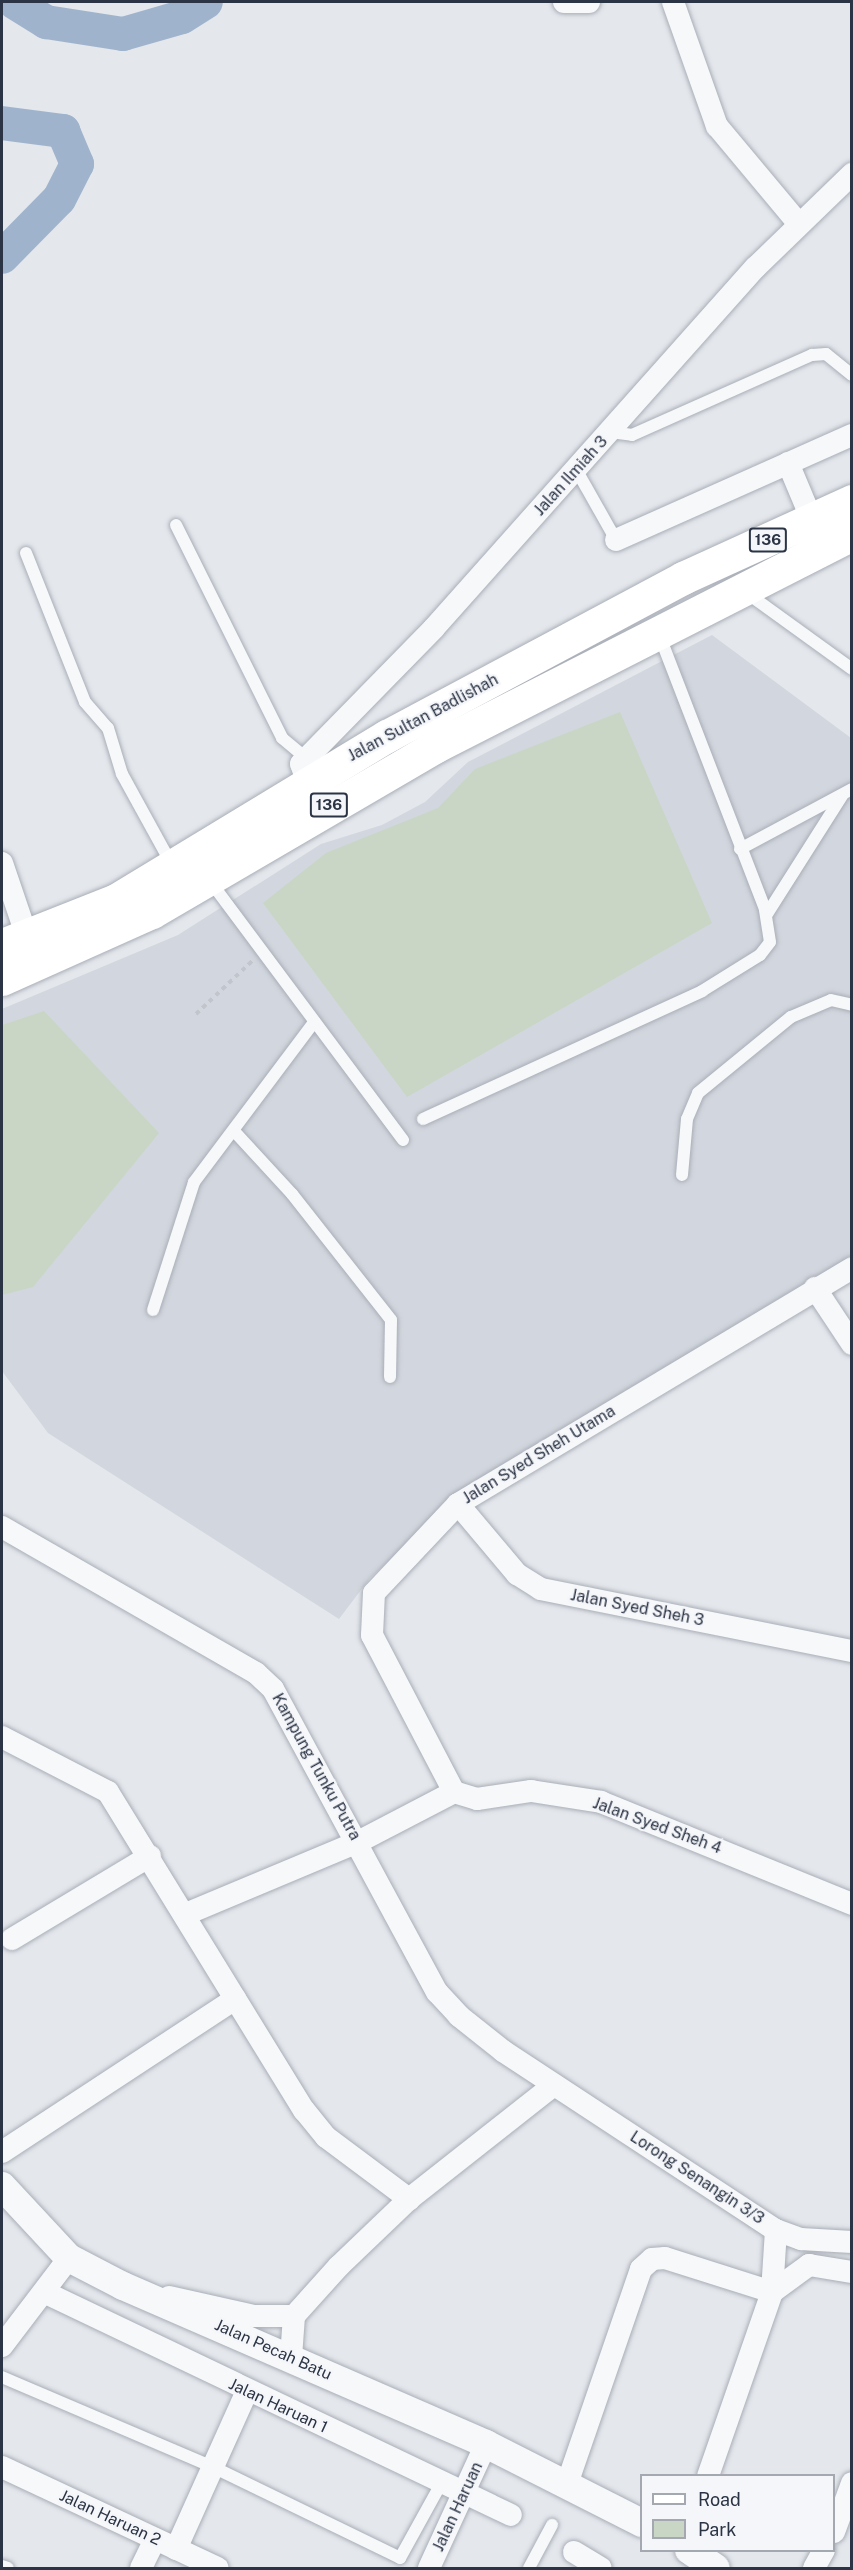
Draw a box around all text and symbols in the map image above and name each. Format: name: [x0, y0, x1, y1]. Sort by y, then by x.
street label: Jalan Ilmiah 3: [530, 432, 612, 520]
road number: 136: [748, 528, 788, 552]
street label: Jalan Sultan Badlishah: [344, 670, 502, 766]
road number: 136: [310, 793, 348, 817]
street label: Jalan Syed Sheh Utama: [459, 1402, 619, 1508]
street label: Jalan Syed Sheh 3: [569, 1586, 705, 1630]
street label: Kampung Tunku Putra: [268, 1690, 364, 1844]
street label: Jalan Syed Sheh 4: [590, 1794, 724, 1858]
street label: Lorong Senangin 3/3: [626, 2127, 768, 2229]
street label: Jalan Pecah Batu: [211, 2316, 335, 2384]
street label: Jalan Haruan 1: [226, 2375, 330, 2437]
street label: Jalan Haruan: [429, 2459, 487, 2555]
legend: [640, 2474, 835, 2552]
street label: Jalan Haruan 2: [56, 2486, 164, 2550]
text: Road: [698, 2489, 741, 2510]
text: Park: [698, 2519, 736, 2540]

